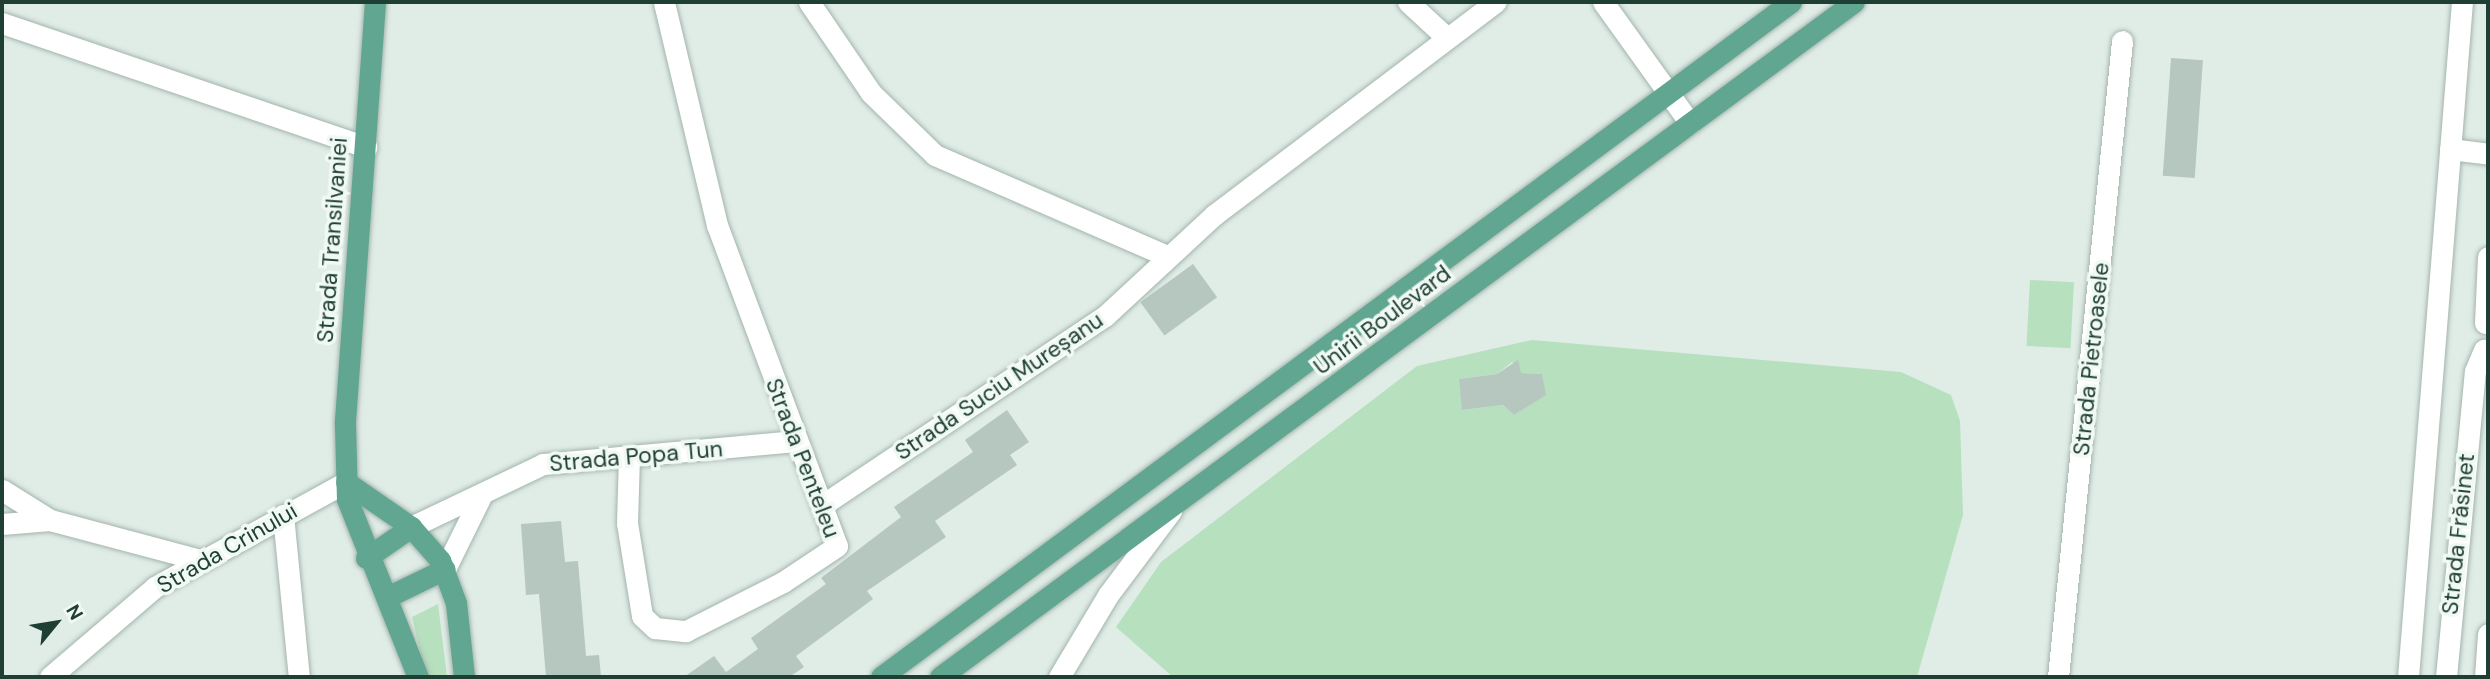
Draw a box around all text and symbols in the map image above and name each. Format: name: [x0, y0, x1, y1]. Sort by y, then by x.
street label: Strada Transilvaniei: [311, 136, 353, 344]
street label: Unirii Boulevard: [1308, 260, 1456, 380]
street label: Strada Pietroasele: [2067, 261, 2115, 457]
street label: Strada Suciu Mureșanu: [890, 306, 1108, 466]
street label: Strada Penteleu: [760, 374, 846, 542]
street label: Strada Popa Tun: [548, 435, 724, 477]
street label: Strada Frăsinet: [2436, 452, 2480, 616]
street label: Strada Crinului: [152, 497, 302, 599]
north arrow: [21, 588, 91, 658]
text: N: [60, 600, 89, 624]

